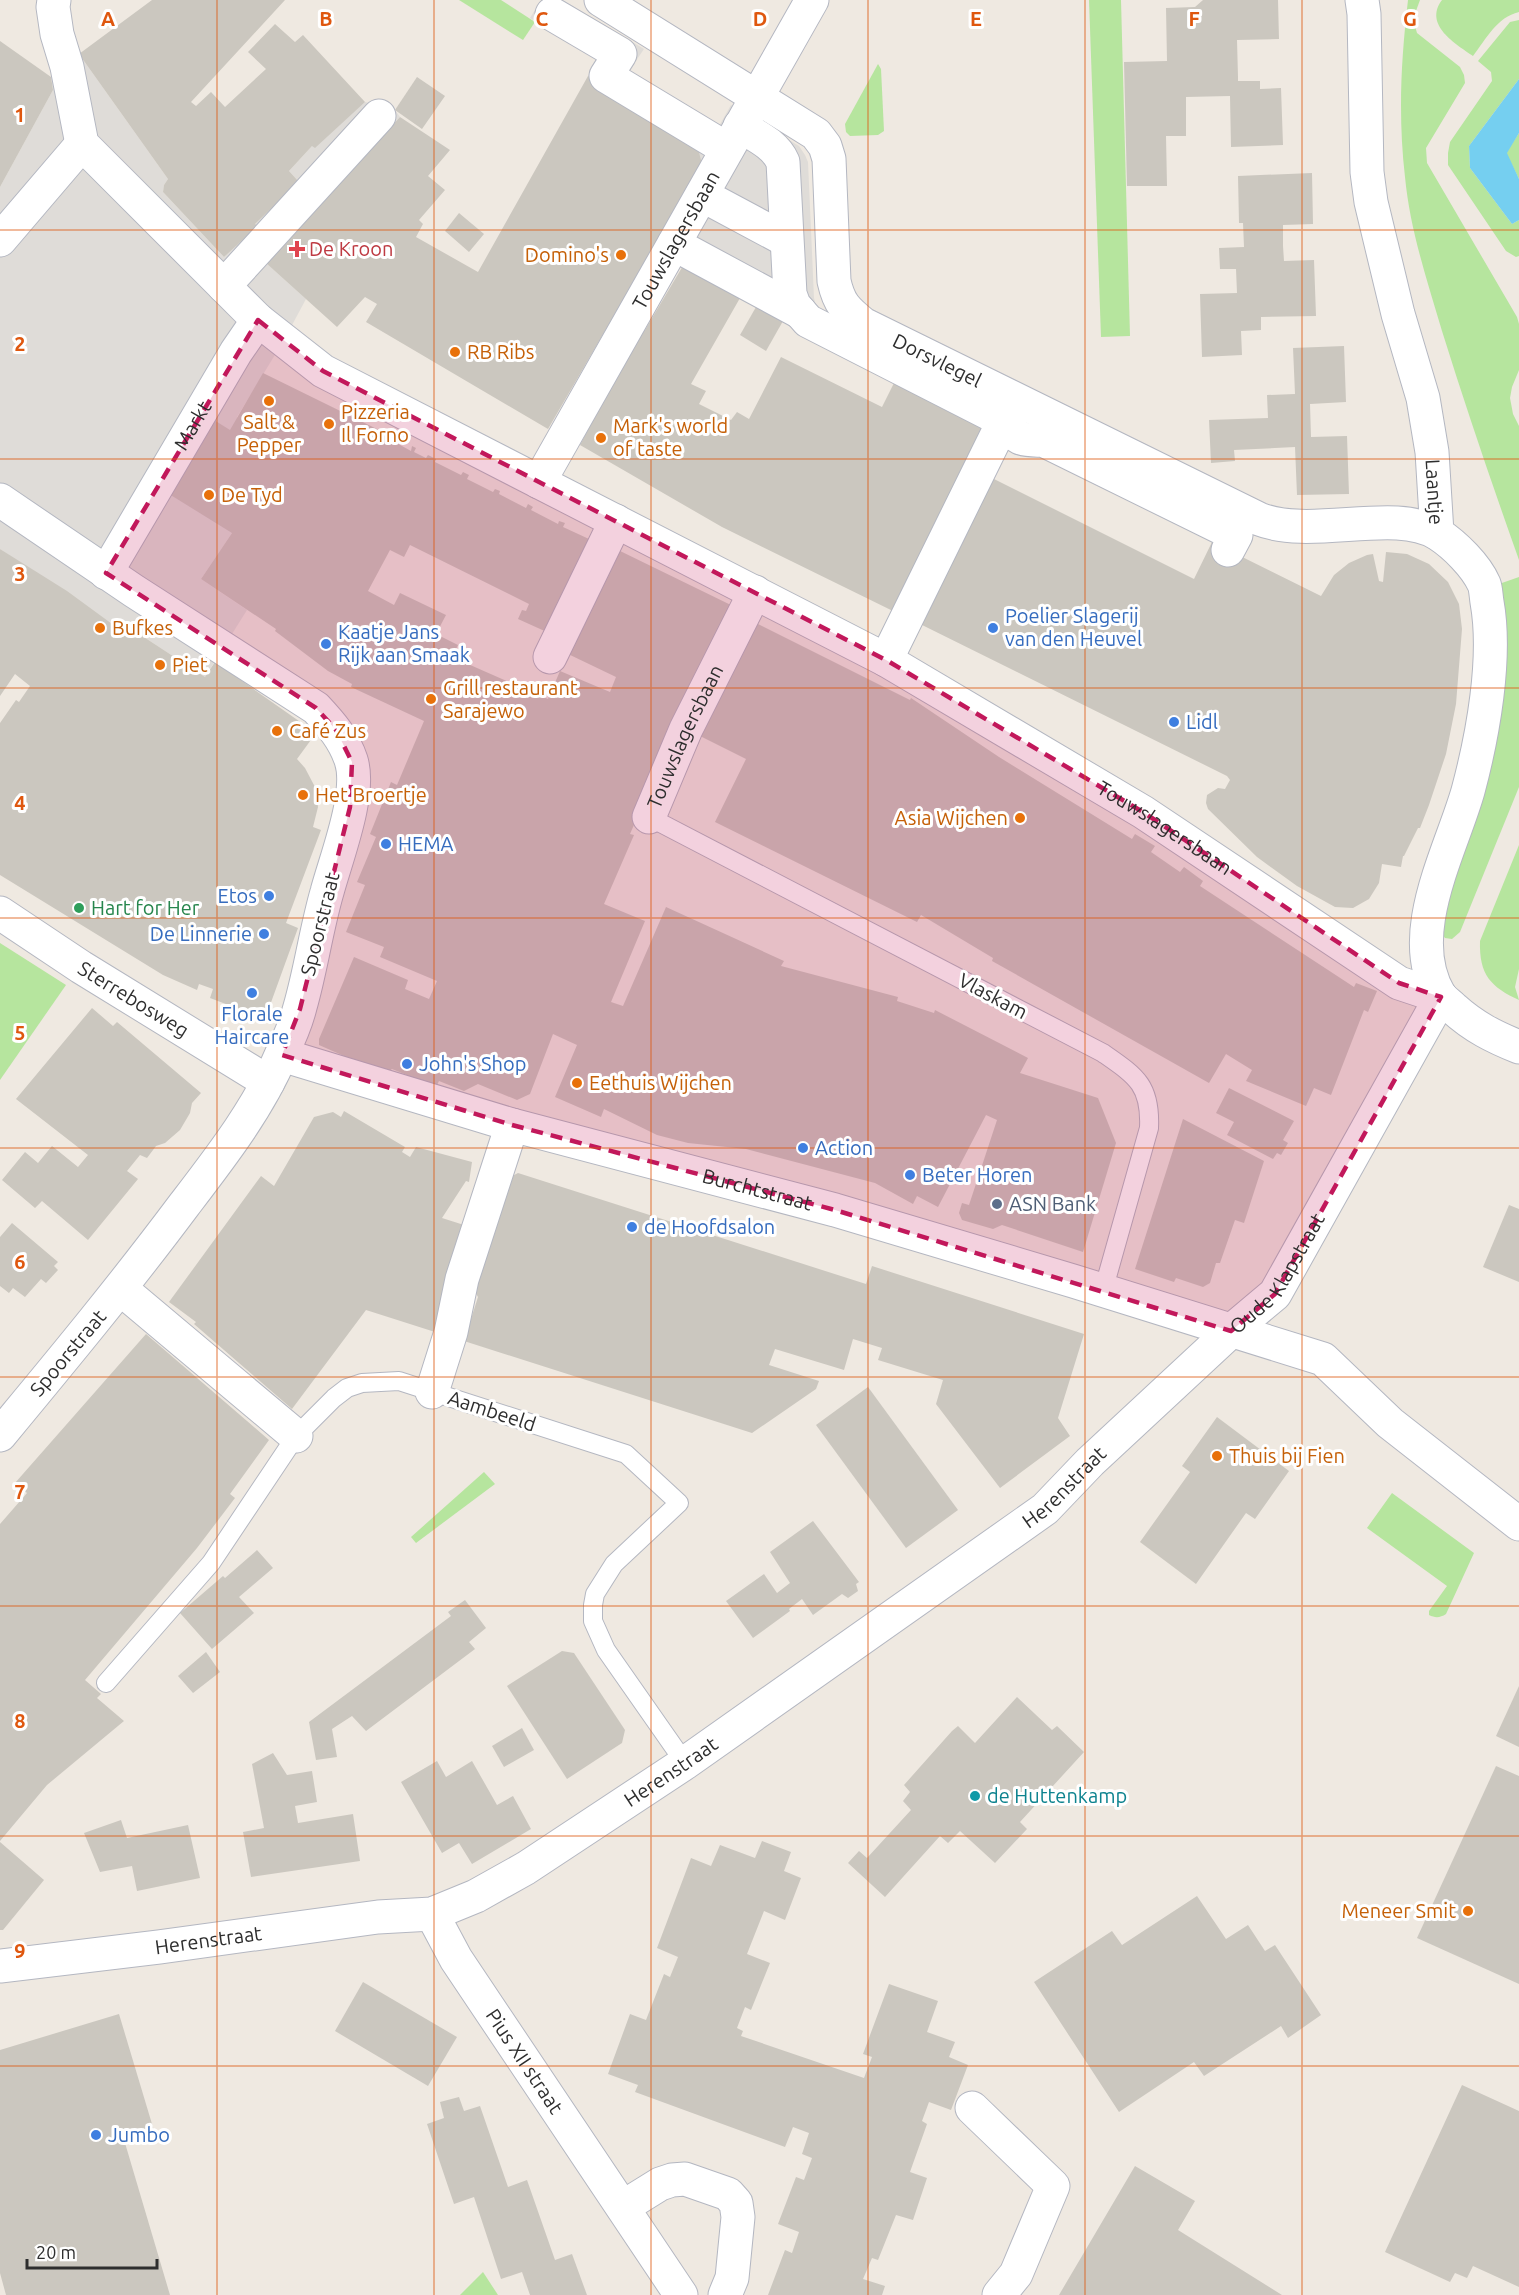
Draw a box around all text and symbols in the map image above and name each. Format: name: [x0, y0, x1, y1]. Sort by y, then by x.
text: A: [101, 7, 115, 30]
text: B: [319, 7, 333, 30]
text: C: [536, 7, 549, 30]
text: D: [753, 7, 767, 30]
text: E: [970, 7, 982, 30]
text: F: [1188, 7, 1200, 30]
text: G: [1403, 7, 1417, 30]
text: 1: [14, 103, 26, 126]
street label: Touwslagersbaan: [627, 167, 724, 313]
place label: De Kroon: [309, 237, 393, 260]
marker: De Kroon: [290, 242, 304, 256]
place label: Domino's: [525, 243, 609, 266]
marker: Domino's: [614, 248, 628, 262]
street label: Dorsvlegel: [889, 329, 985, 392]
text: 2: [14, 332, 26, 355]
place label: RB Ribs: [467, 340, 534, 363]
marker: RB Ribs: [448, 345, 462, 359]
marker: Salt & Pepper: [262, 394, 276, 408]
street label: Markt: [169, 396, 216, 454]
place label: Pizzeria Il Forno: [341, 400, 410, 446]
place label: Salt & Pepper: [237, 410, 302, 456]
place label: Mark's world of taste: [613, 414, 728, 460]
marker: Pizzeria Il Forno: [322, 417, 336, 431]
marker: Mark's world of taste: [594, 431, 608, 445]
street label: Laantje: [1421, 458, 1448, 526]
place label: De Tyd: [221, 483, 283, 506]
marker: De Tyd: [202, 488, 216, 502]
text: 3: [14, 562, 26, 585]
place label: Poelier Slagerij van den Heuvel: [1005, 604, 1142, 650]
place label: Bufkes: [112, 616, 173, 639]
place label: Kaatje Jans Rijk aan Smaak: [338, 620, 470, 666]
marker: Bufkes: [93, 621, 107, 635]
marker: Poelier Slagerij van den Heuvel: [986, 621, 1000, 635]
marker: Kaatje Jans Rijk aan Smaak: [319, 637, 333, 651]
place label: Piet: [172, 653, 208, 676]
marker: Piet: [153, 658, 167, 672]
street label: Touwslagersbaan: [642, 661, 727, 812]
place label: Grill restaurant Sarajewo: [443, 676, 578, 722]
marker: Grill restaurant Sarajewo: [424, 692, 438, 706]
place label: Lidl: [1186, 710, 1218, 733]
marker: Lidl: [1167, 715, 1181, 729]
place label: Café Zus: [289, 719, 366, 742]
marker: Café Zus: [270, 724, 284, 738]
street label: Touwslagersbaan: [1093, 776, 1237, 879]
place label: Het Broertje: [315, 783, 427, 806]
marker: Het Broertje: [296, 788, 310, 802]
text: 4: [14, 791, 26, 814]
place label: Asia Wijchen: [895, 806, 1008, 829]
marker: Asia Wijchen: [1013, 811, 1027, 825]
place label: HEMA: [398, 832, 454, 855]
marker: HEMA: [379, 837, 393, 851]
street label: Spoorstraat: [296, 870, 343, 978]
place label: Etos: [218, 884, 257, 907]
marker: Etos: [262, 889, 276, 903]
place label: Hart for Her: [91, 896, 200, 919]
marker: Hart for Her: [72, 901, 86, 915]
place label: De Linnerie: [150, 922, 252, 945]
marker: De Linnerie: [257, 927, 271, 941]
street label: Sterrebosweg: [74, 956, 193, 1042]
street label: Vlaskam: [955, 968, 1032, 1023]
marker: Florale Haircare: [245, 986, 259, 1000]
place label: Florale Haircare: [215, 1002, 289, 1048]
text: 5: [14, 1021, 26, 1044]
place label: John's Shop: [419, 1052, 526, 1075]
marker: John's Shop: [400, 1057, 414, 1071]
place label: Eethuis Wijchen: [589, 1071, 732, 1094]
marker: Eethuis Wijchen: [570, 1076, 584, 1090]
place label: Action: [815, 1136, 873, 1159]
marker: Action: [796, 1141, 810, 1155]
place label: Beter Horen: [922, 1163, 1032, 1186]
street label: Burchtstraat: [700, 1164, 815, 1215]
marker: Beter Horen: [903, 1168, 917, 1182]
place label: ASN Bank: [1009, 1192, 1096, 1215]
marker: ASN Bank: [990, 1197, 1004, 1211]
street label: Oude Klapstraat: [1225, 1209, 1329, 1338]
place label: de Hoofdsalon: [644, 1215, 775, 1238]
marker: de Hoofdsalon: [625, 1220, 639, 1234]
text: 6: [14, 1250, 26, 1273]
street label: Spoorstraat: [25, 1305, 110, 1401]
street label: Aambeeld: [445, 1385, 539, 1436]
street label: Herenstraat: [1018, 1441, 1110, 1532]
place label: Thuis bij Fien: [1229, 1444, 1345, 1467]
marker: Thuis bij Fien: [1210, 1449, 1224, 1463]
text: 7: [14, 1480, 26, 1503]
text: 8: [14, 1709, 26, 1732]
street label: Herenstraat: [620, 1732, 722, 1811]
place label: de Huttenkamp: [987, 1784, 1127, 1807]
marker: de Huttenkamp: [968, 1789, 982, 1803]
place label: Meneer Smit: [1341, 1899, 1456, 1922]
marker: Meneer Smit: [1461, 1904, 1475, 1918]
street label: Herenstraat: [153, 1921, 263, 1958]
text: 9: [14, 1939, 26, 1962]
street label: Pius XII straat: [482, 2004, 568, 2118]
place label: Jumbo: [108, 2123, 170, 2146]
marker: Jumbo: [89, 2128, 103, 2142]
scale bar: [27, 2232, 158, 2270]
text: 20 m: [36, 2242, 76, 2262]

